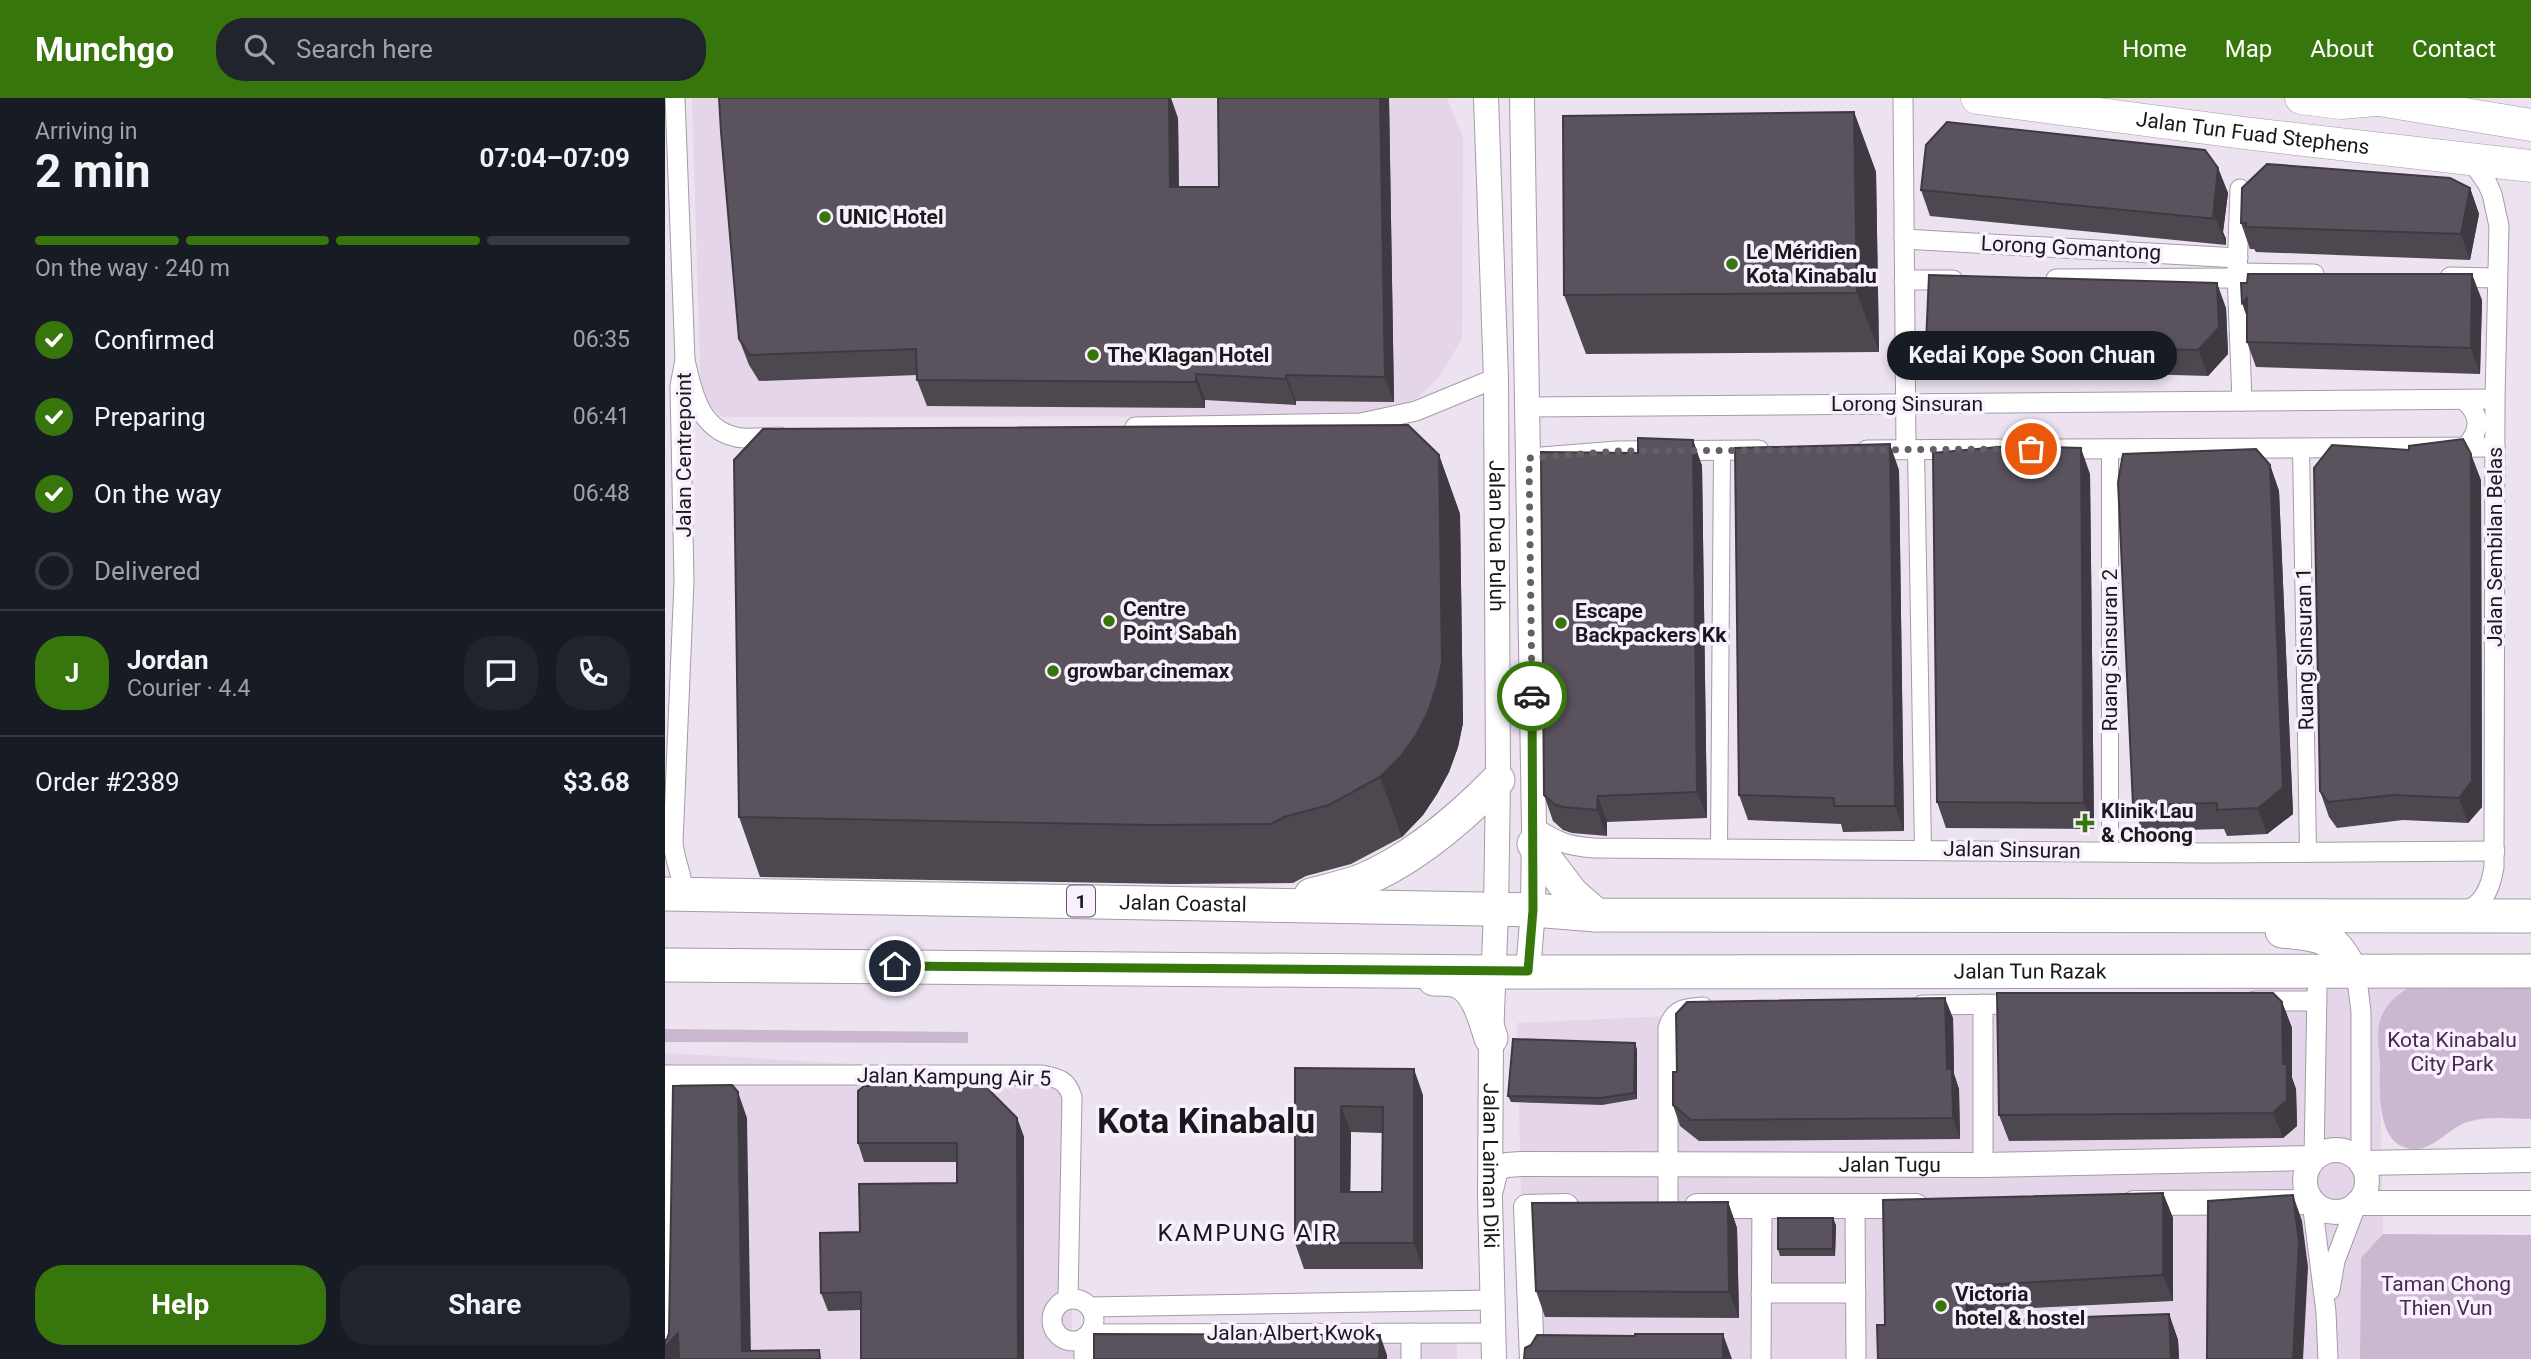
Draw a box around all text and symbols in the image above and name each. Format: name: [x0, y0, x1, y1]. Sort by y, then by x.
search box: [216, 18, 706, 81]
text: Munchgo: [35, 30, 174, 69]
icon: search: [240, 30, 278, 68]
text: Search here: [296, 34, 433, 64]
text: Home: [2122, 35, 2187, 63]
text: Map: [2225, 35, 2272, 63]
text: About: [2310, 35, 2374, 63]
text: Contact: [2412, 35, 2496, 63]
street label: Jalan Tun Fuad Stephens: [2135, 107, 2371, 159]
text: Arriving in: [35, 118, 138, 145]
text: 07:04–07:09: [480, 143, 630, 173]
text: 2 min: [35, 144, 151, 198]
place label: UNIC Hotel: [839, 205, 943, 229]
marker: UNIC Hotel: [817, 209, 833, 225]
street label: Lorong Gomantong: [1980, 231, 2162, 265]
place label: Le Méridien Kota Kinabalu: [1746, 240, 1877, 288]
text: On the way · 240 m: [35, 255, 230, 282]
marker: Le Méridien Kota Kinabalu: [1724, 256, 1740, 272]
icon: check: [35, 321, 73, 359]
text: Confirmed: [94, 325, 215, 355]
text: 06:35: [573, 326, 630, 353]
callout: Kedai Kope Soon Chuan: [1886, 330, 2176, 379]
text: Kedai Kope Soon Chuan: [1909, 342, 2155, 369]
place label: The Klagan Hotel: [1107, 343, 1269, 367]
marker: The Klagan Hotel: [1085, 347, 1101, 363]
street label: Jalan Centrepoint: [672, 372, 696, 538]
street label: Lorong Sinsuran: [1831, 392, 1983, 416]
icon: check: [35, 398, 73, 436]
text: Preparing: [94, 402, 206, 432]
text: 06:41: [573, 403, 630, 430]
pin: [2001, 419, 2061, 479]
icon: bag: [2012, 430, 2050, 468]
street label: Jalan Sembilan Belas: [2483, 447, 2507, 647]
street label: Jalan Dua Puluh: [1484, 460, 1509, 612]
icon: check: [35, 475, 73, 513]
text: On the way: [94, 479, 222, 509]
text: 06:48: [573, 480, 630, 507]
text: Delivered: [94, 556, 201, 586]
street label: Ruang Sinsuran 1: [2292, 567, 2318, 731]
street label: Ruang Sinsuran 2: [2098, 568, 2122, 731]
place label: Centre Point Sabah: [1123, 597, 1237, 645]
place label: Escape Backpackers Kk: [1575, 599, 1727, 647]
marker: Centre Point Sabah: [1101, 613, 1117, 629]
marker: Escape Backpackers Kk: [1553, 615, 1569, 631]
button: chat: [464, 636, 538, 710]
button: phone: [556, 636, 630, 710]
text: Jordan: [127, 645, 209, 675]
text: J: [65, 658, 79, 688]
place label: growbar cinemax: [1067, 659, 1230, 683]
courier: [1497, 661, 1567, 731]
marker: growbar cinemax: [1045, 663, 1061, 679]
text: Courier · 4.4: [127, 675, 250, 702]
icon: car: [1513, 677, 1551, 715]
text: Order #2389: [35, 767, 180, 797]
text: $3.68: [563, 767, 630, 797]
place label: Klinik Lau & Choong: [2101, 799, 2194, 847]
marker: Klinik Lau & Choong: [2075, 813, 2095, 833]
street label: Jalan Sinsuran: [1943, 837, 2081, 863]
road number: 1: [1067, 886, 1095, 916]
street label: Jalan Coastal: [1119, 890, 1247, 917]
pin: [865, 936, 925, 996]
icon: home: [876, 947, 914, 985]
street label: Jalan Tun Razak: [1954, 959, 2107, 984]
park label: Kota Kinabalu City Park: [2387, 1028, 2517, 1076]
street label: Jalan Kampung Air 5: [857, 1063, 1051, 1091]
street label: Jalan Laiman Diki: [1478, 1083, 1503, 1249]
district label: Kota Kinabalu: [1097, 1101, 1315, 1142]
street label: Jalan Tugu: [1838, 1153, 1941, 1177]
district label: KAMPUNG AIR: [1158, 1219, 1338, 1247]
button: Help: [35, 1265, 326, 1345]
button: Share: [340, 1265, 630, 1345]
park label: Taman Chong Thien Vun: [2381, 1272, 2511, 1320]
place label: Victoria hotel & hostel: [1955, 1282, 2085, 1330]
marker: Victoria hotel & hostel: [1933, 1298, 1949, 1314]
street label: Jalan Albert Kwok: [1207, 1321, 1376, 1345]

